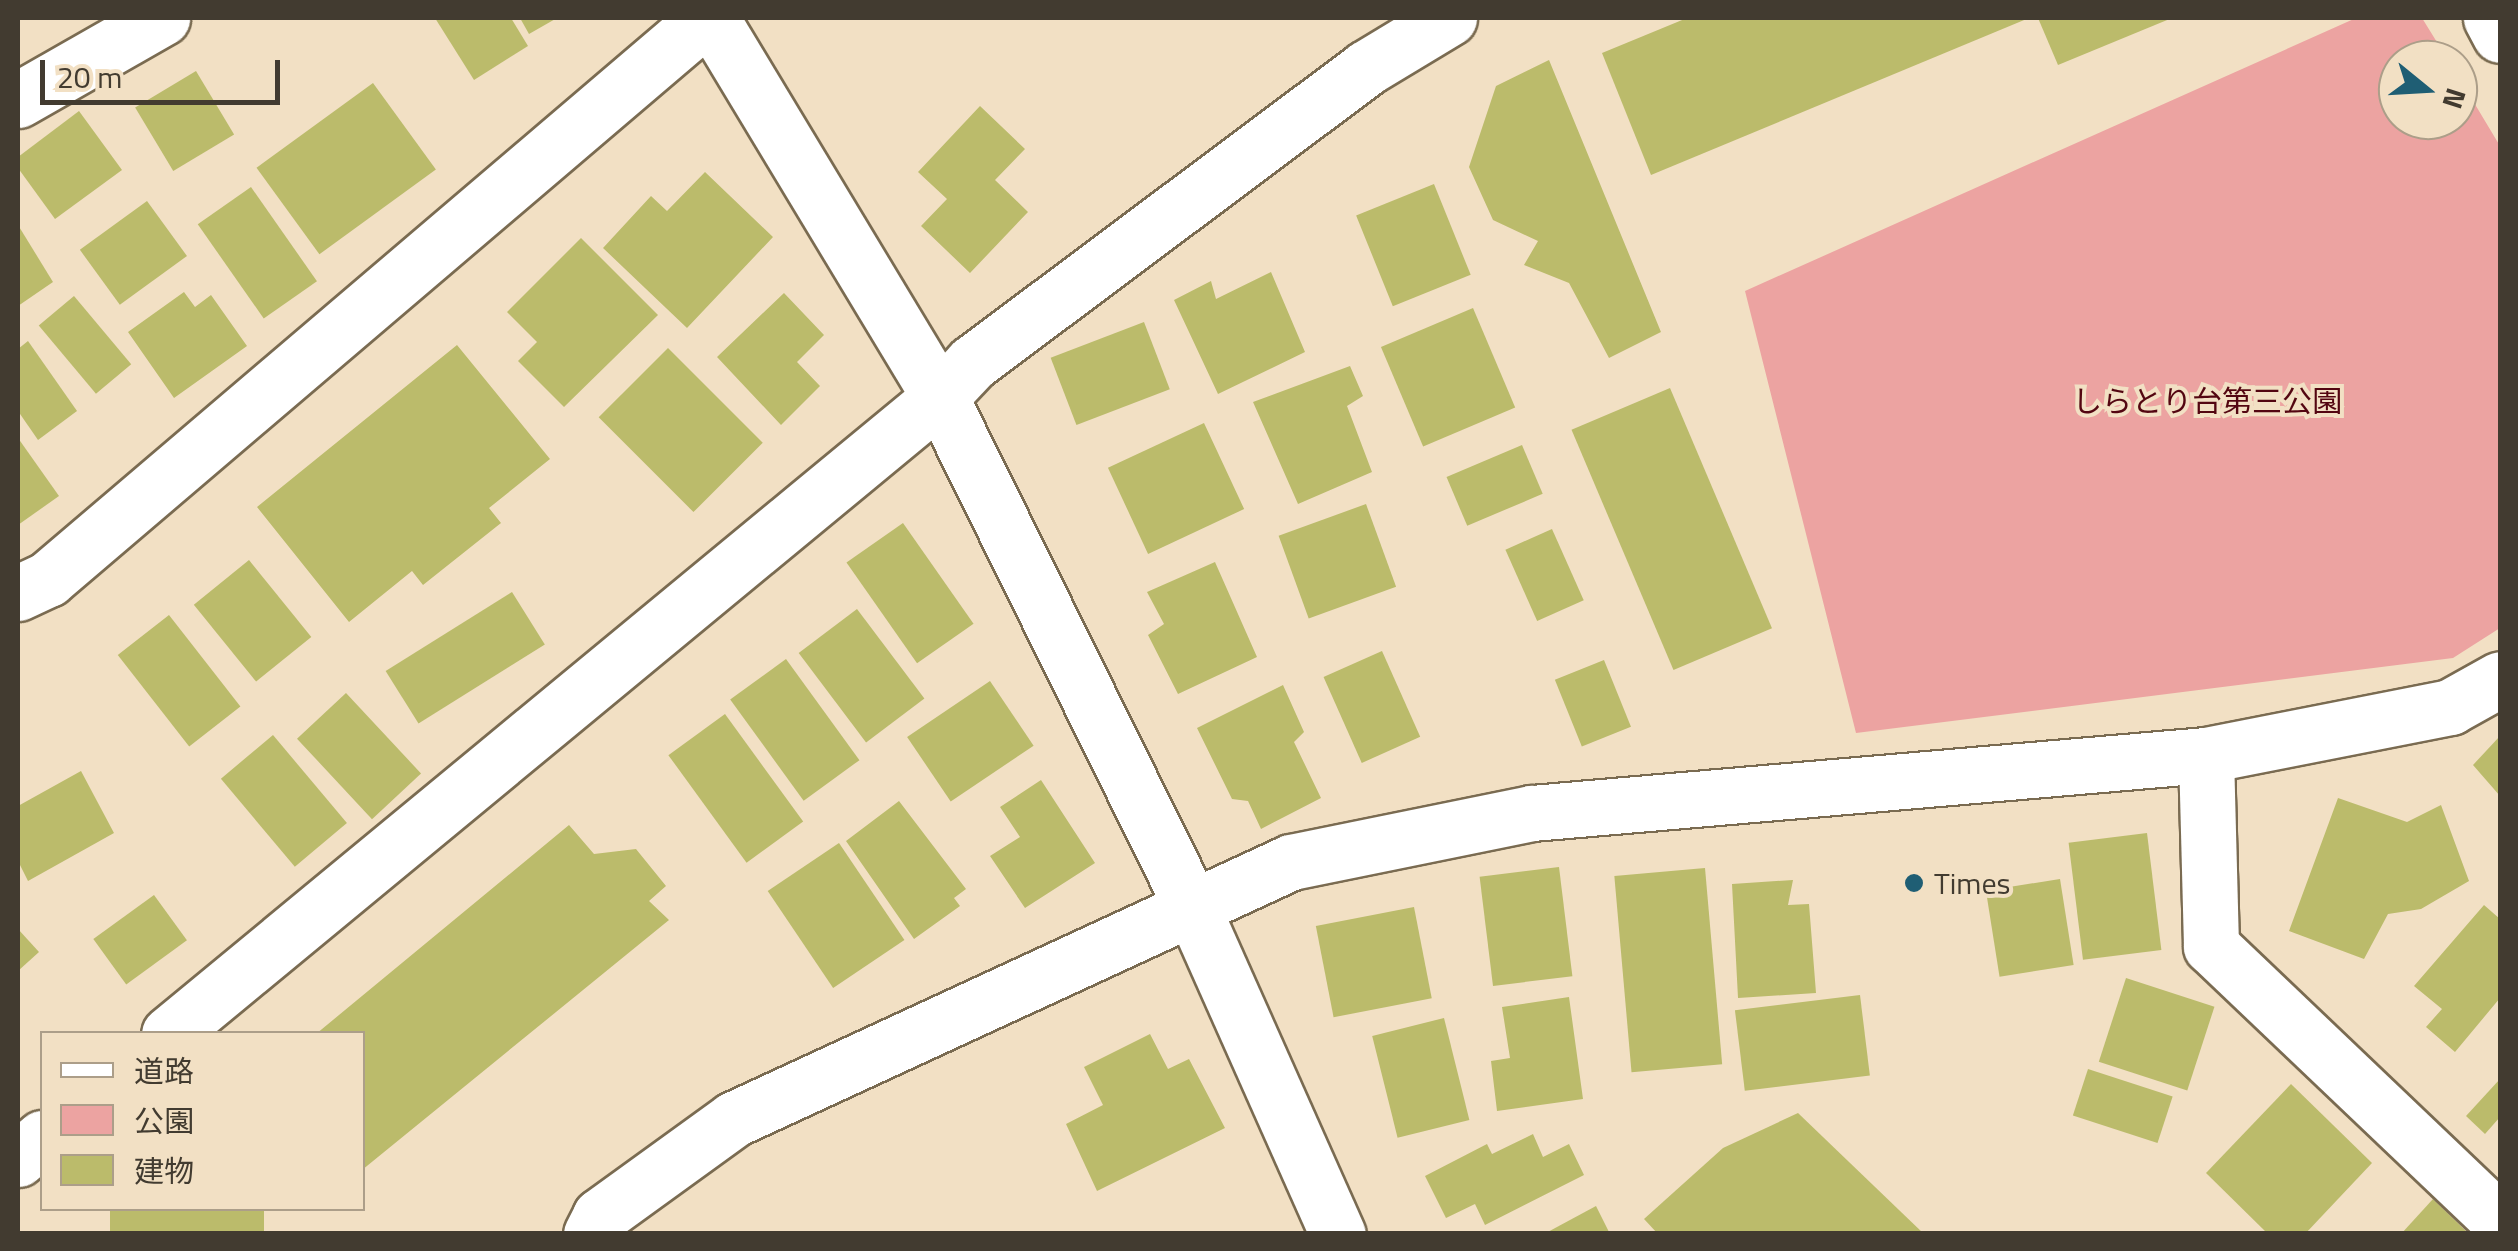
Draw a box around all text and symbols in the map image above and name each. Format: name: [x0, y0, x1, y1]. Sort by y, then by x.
scale bar: [45, 40, 285, 102]
north arrow: [2378, 40, 2478, 140]
text: 20 m: [57, 54, 122, 100]
text: N: [2432, 83, 2479, 115]
park label: しらとり台第三公園: [2072, 383, 2342, 419]
place label: Times: [1934, 865, 2011, 901]
marker: Times: [1903, 872, 1925, 894]
legend: [40, 1031, 365, 1211]
text: 道路: [134, 1048, 194, 1094]
text: 公園: [134, 1098, 194, 1144]
text: 建物: [134, 1148, 194, 1194]

